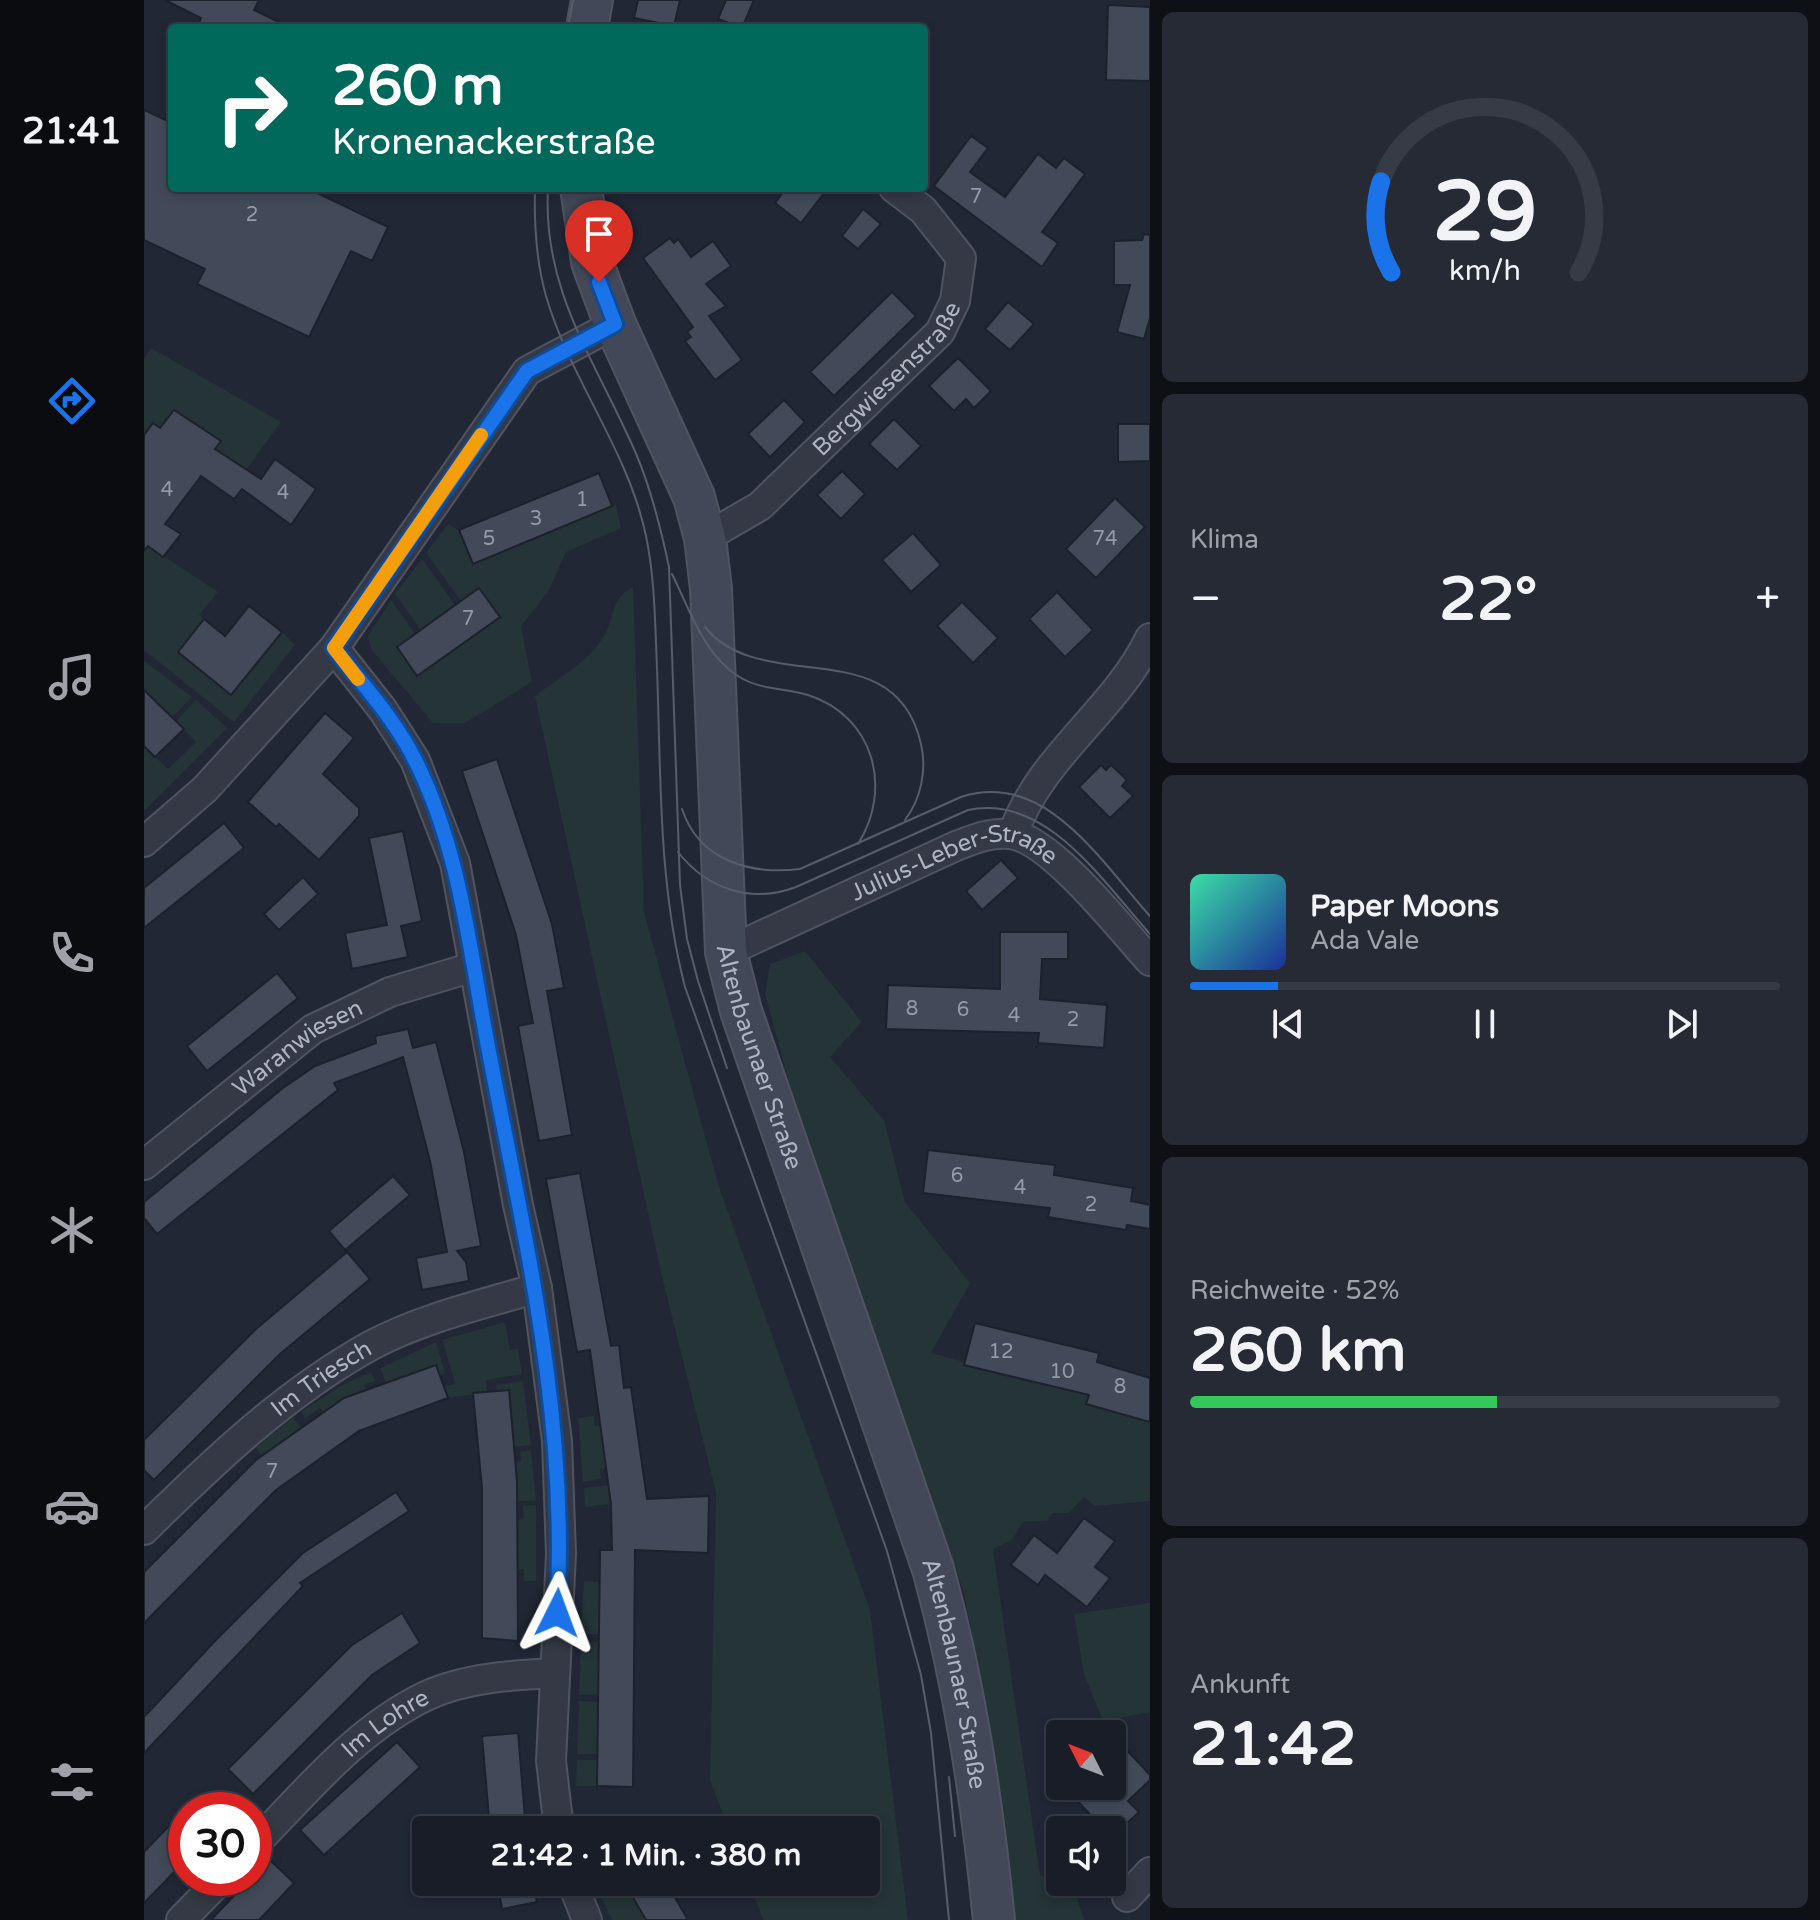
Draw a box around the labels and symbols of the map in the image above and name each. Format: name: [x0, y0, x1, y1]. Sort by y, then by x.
house number: 7: [970, 185, 982, 209]
pin: [565, 200, 633, 282]
house number: 2: [246, 203, 258, 227]
street label: Bergwiesenstraße: [807, 297, 967, 462]
house number: 4: [161, 478, 173, 502]
house number: 4: [277, 481, 289, 505]
house number: 1: [576, 488, 588, 512]
house number: 3: [530, 507, 542, 531]
house number: 5: [483, 527, 495, 551]
house number: 74: [1092, 527, 1118, 551]
house number: 7: [462, 607, 474, 631]
street label: Julius-Leber-Straße: [846, 819, 1064, 908]
street label: Altenbaunaer Straße: [709, 941, 808, 1174]
street label: Waranwiesen: [227, 993, 367, 1103]
house number: 8: [906, 997, 918, 1021]
house number: 6: [957, 998, 969, 1022]
house number: 4: [1008, 1004, 1020, 1028]
house number: 2: [1067, 1008, 1079, 1032]
house number: 6: [951, 1164, 963, 1188]
house number: 4: [1014, 1176, 1026, 1200]
house number: 2: [1085, 1193, 1097, 1217]
street label: Im Triesch: [265, 1334, 377, 1423]
house number: 12: [988, 1340, 1014, 1364]
house number: 10: [1049, 1360, 1075, 1384]
house number: 8: [1114, 1375, 1126, 1399]
house number: 7: [266, 1460, 278, 1484]
street label: Altenbaunaer Straße: [915, 1554, 992, 1791]
position arrow: [515, 1571, 599, 1655]
street label: Im Lohre: [336, 1683, 434, 1764]
north arrow: [1046, 1720, 1126, 1800]
speed limit sign: 30: [168, 1792, 272, 1896]

